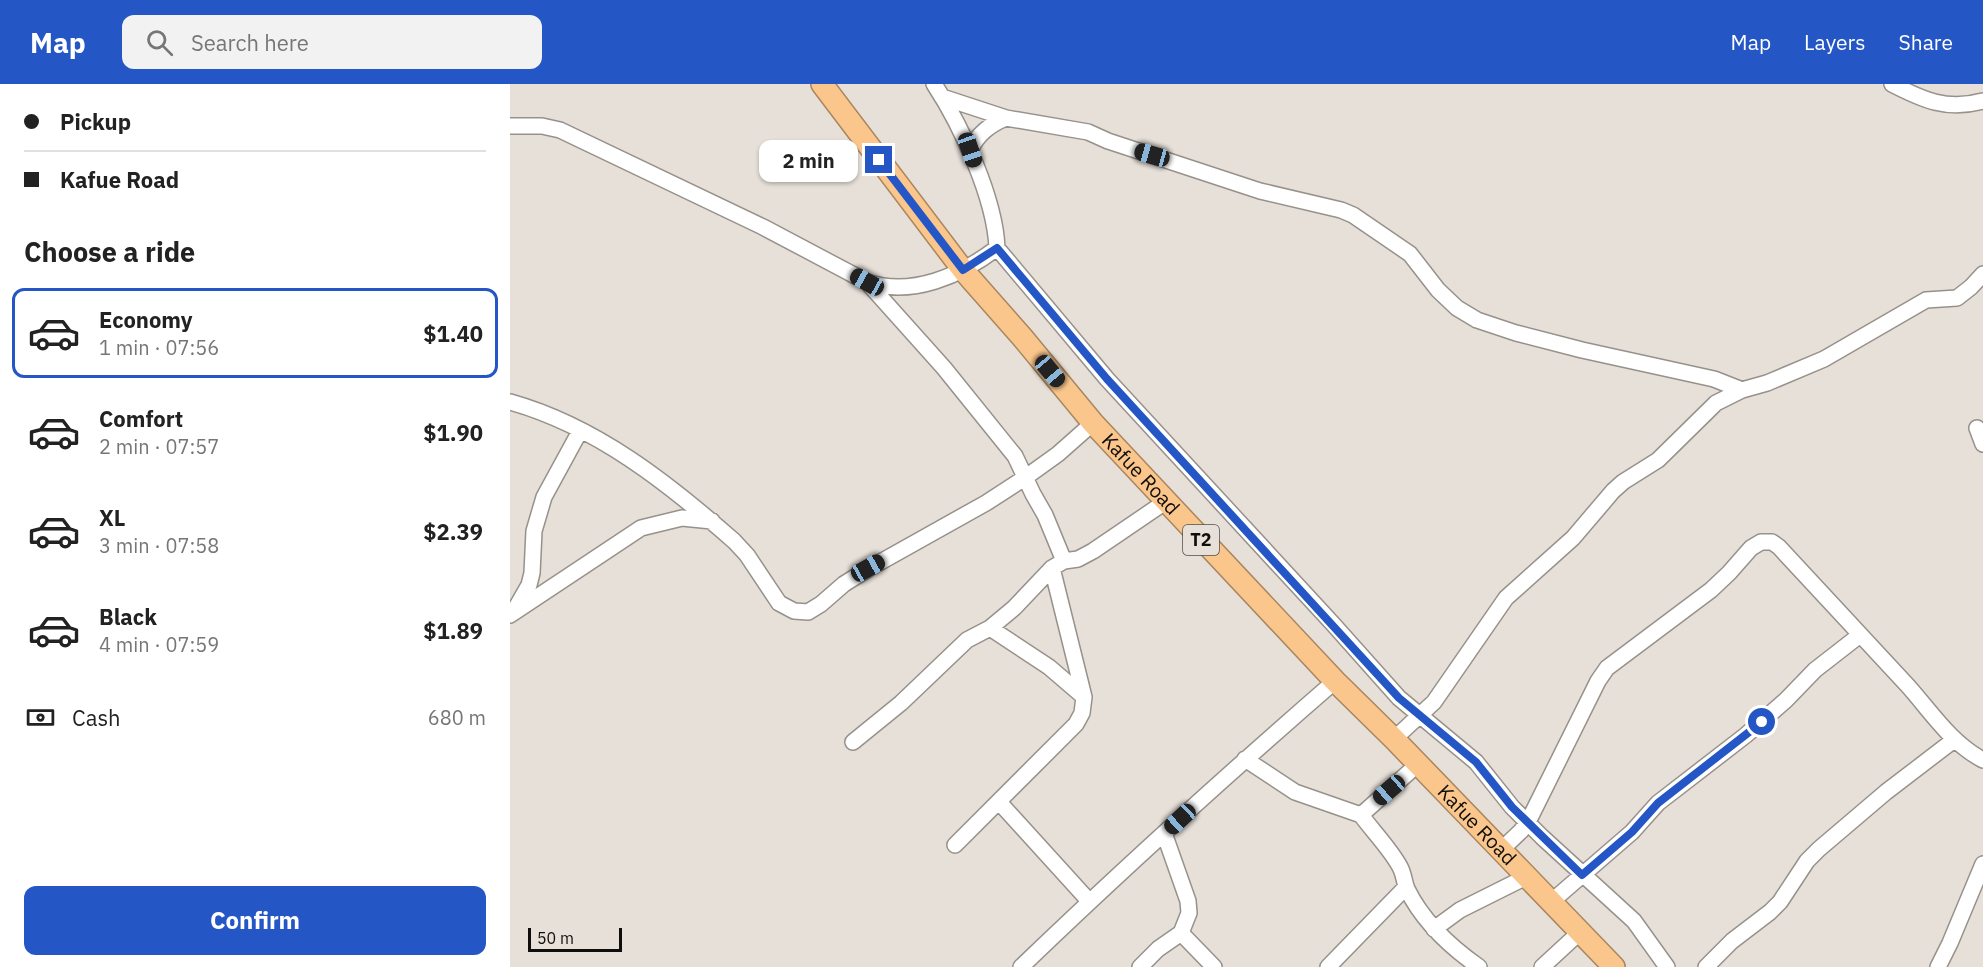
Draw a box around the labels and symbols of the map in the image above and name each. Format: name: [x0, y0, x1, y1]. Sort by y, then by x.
car: [956, 130, 984, 170]
callout: 2 min: [759, 139, 858, 181]
car: [1132, 141, 1172, 169]
route end: [865, 146, 892, 173]
car: [847, 265, 887, 299]
car: [1032, 351, 1068, 391]
street label: Kafue Road: [1096, 427, 1186, 520]
road number: T2: [1183, 525, 1219, 555]
car: [848, 551, 888, 585]
route start: [1748, 708, 1775, 735]
car: [1370, 771, 1408, 809]
street label: Kafue Road: [1432, 778, 1523, 871]
car: [1161, 800, 1199, 838]
scale bar: [528, 925, 622, 952]

